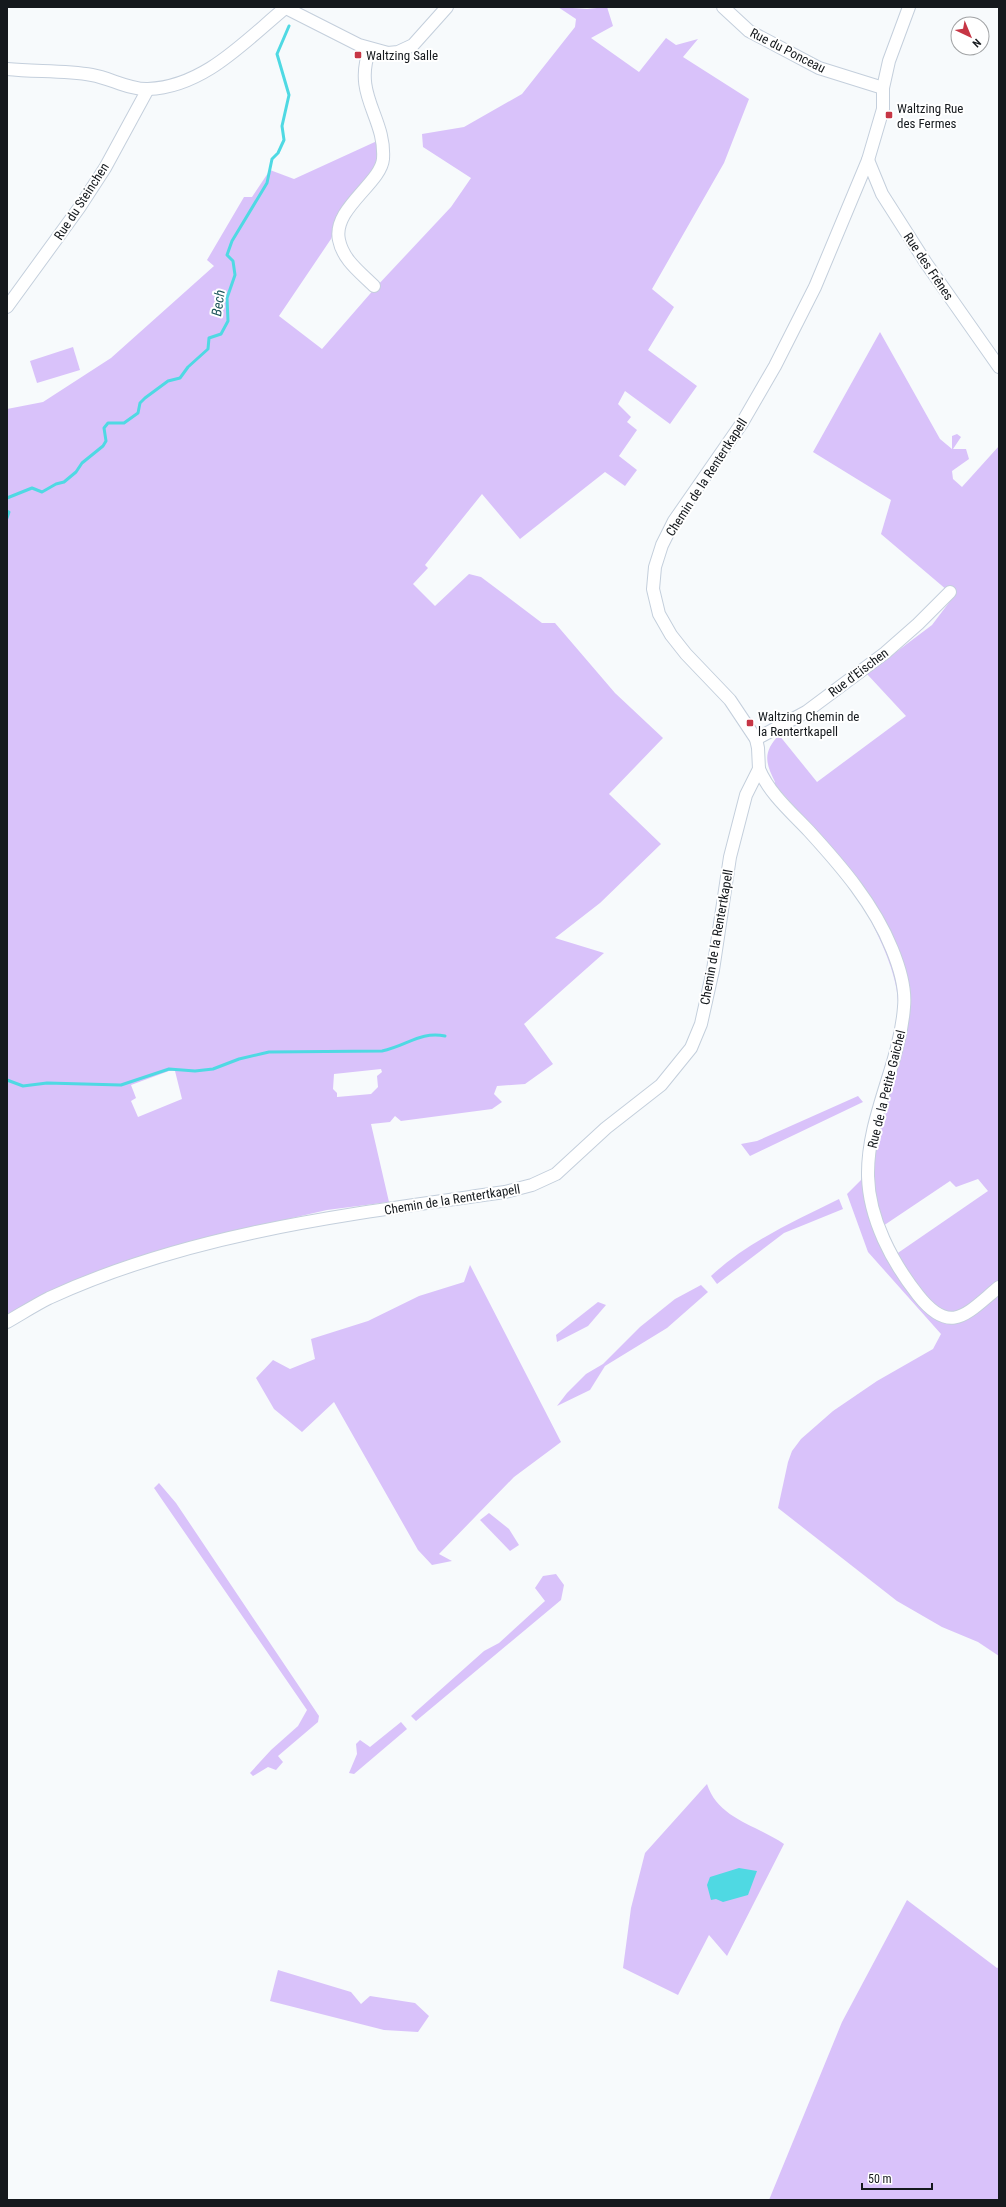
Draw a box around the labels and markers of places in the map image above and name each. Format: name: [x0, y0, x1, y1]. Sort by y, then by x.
place label: Waltzing Salle: [366, 48, 438, 63]
marker: Waltzing Salle: [353, 50, 363, 60]
place label: Waltzing Rue des Fermes: [897, 101, 963, 131]
marker: Waltzing Rue des Fermes: [884, 110, 894, 120]
place label: Waltzing Chemin de la Rentertkapell: [758, 709, 859, 739]
marker: Waltzing Chemin de la Rentertkapell: [745, 718, 755, 728]

